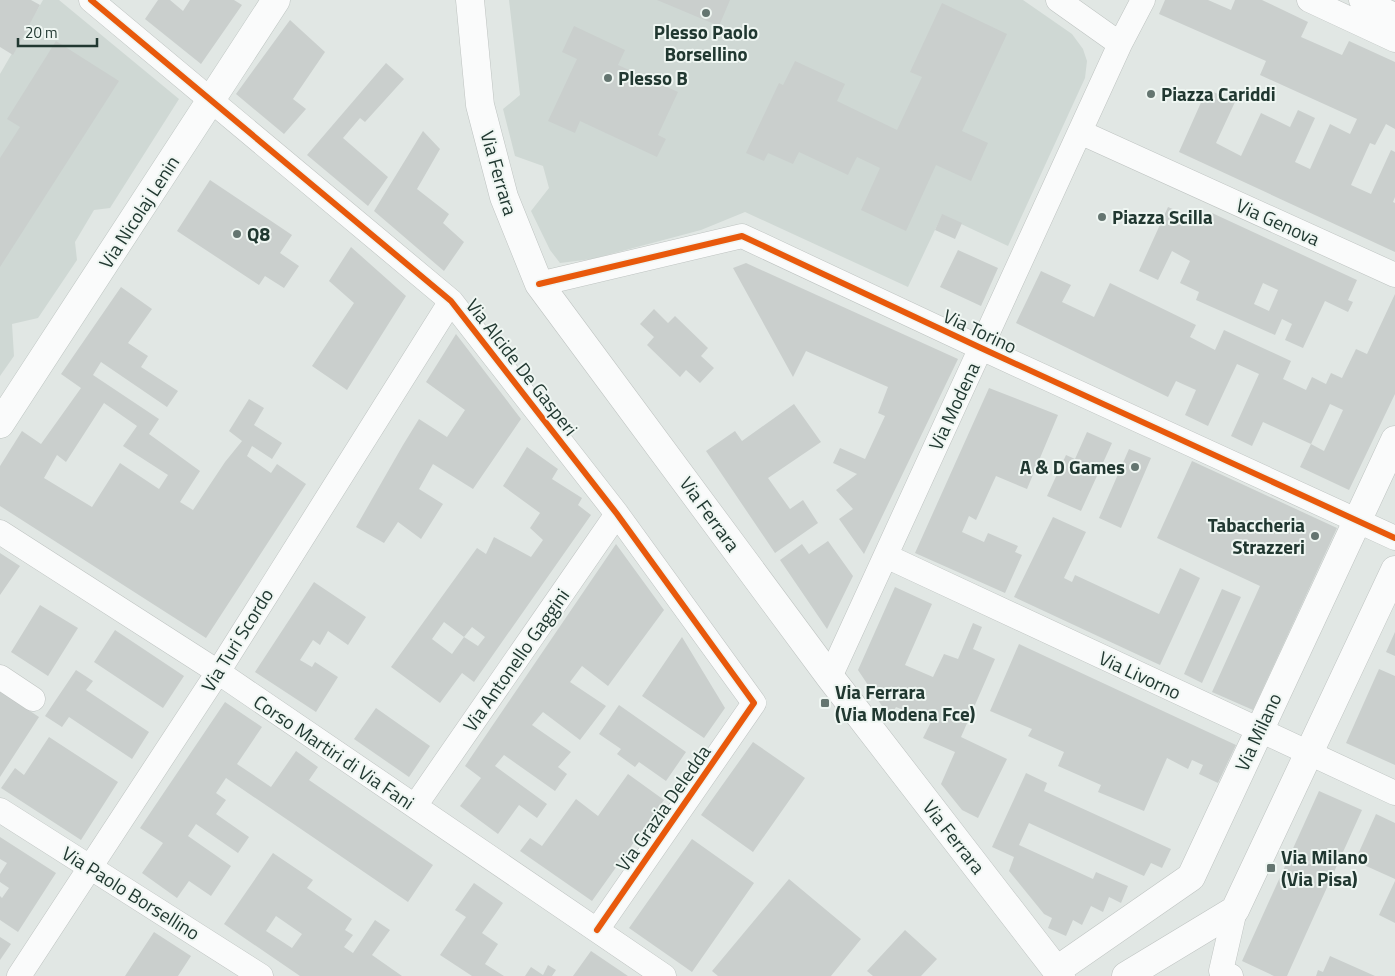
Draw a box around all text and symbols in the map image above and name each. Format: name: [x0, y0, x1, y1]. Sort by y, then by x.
marker: Plesso Paolo Borsellino: [700, 7, 712, 19]
scale bar: [18, 15, 96, 47]
place label: Plesso Paolo Borsellino: [654, 17, 758, 68]
text: 20 m: [25, 21, 58, 44]
place label: Plesso B: [618, 63, 688, 92]
marker: Plesso B: [602, 72, 614, 84]
place label: Piazza Cariddi: [1161, 79, 1276, 108]
marker: Piazza Cariddi: [1145, 88, 1157, 100]
street label: Via Ferrara: [474, 127, 526, 219]
street label: Via Nicolaj Lenin: [91, 150, 186, 274]
street label: Via Genova: [1232, 190, 1325, 253]
place label: Piazza Scilla: [1112, 202, 1213, 231]
marker: Piazza Scilla: [1096, 211, 1108, 223]
place label: Q8: [247, 219, 270, 248]
marker: Q8: [231, 228, 243, 240]
street label: Via Alcide De Gasperi: [459, 292, 585, 442]
street label: Via Torino: [939, 301, 1022, 360]
street label: Via Modena: [921, 357, 987, 455]
place label: A & D Games: [1020, 452, 1125, 481]
marker: A & D Games: [1129, 461, 1141, 473]
street label: Via Ferrara: [673, 470, 748, 558]
place label: Tabaccheria Strazzeri: [1208, 510, 1305, 561]
marker: Tabaccheria Strazzeri: [1309, 530, 1321, 542]
street label: Via Turi Scordo: [193, 582, 280, 697]
street label: Via Antonello Gaggini: [455, 582, 576, 737]
street label: Via Livorno: [1094, 643, 1186, 706]
place label: Via Ferrara (Via Modena Fce): [835, 677, 976, 728]
street label: Corso Martiri di Via Fani: [248, 687, 420, 816]
street label: Via Milano: [1227, 688, 1288, 776]
marker: Via Ferrara (Via Modena Fce): [819, 697, 831, 709]
street label: Via Grazia Deledda: [608, 738, 717, 877]
street label: Via Ferrara: [916, 794, 993, 880]
street label: Via Paolo Borsellino: [57, 838, 206, 947]
place label: Via Milano (Via Pisa): [1281, 842, 1368, 893]
marker: Via Milano (Via Pisa): [1265, 862, 1277, 874]

